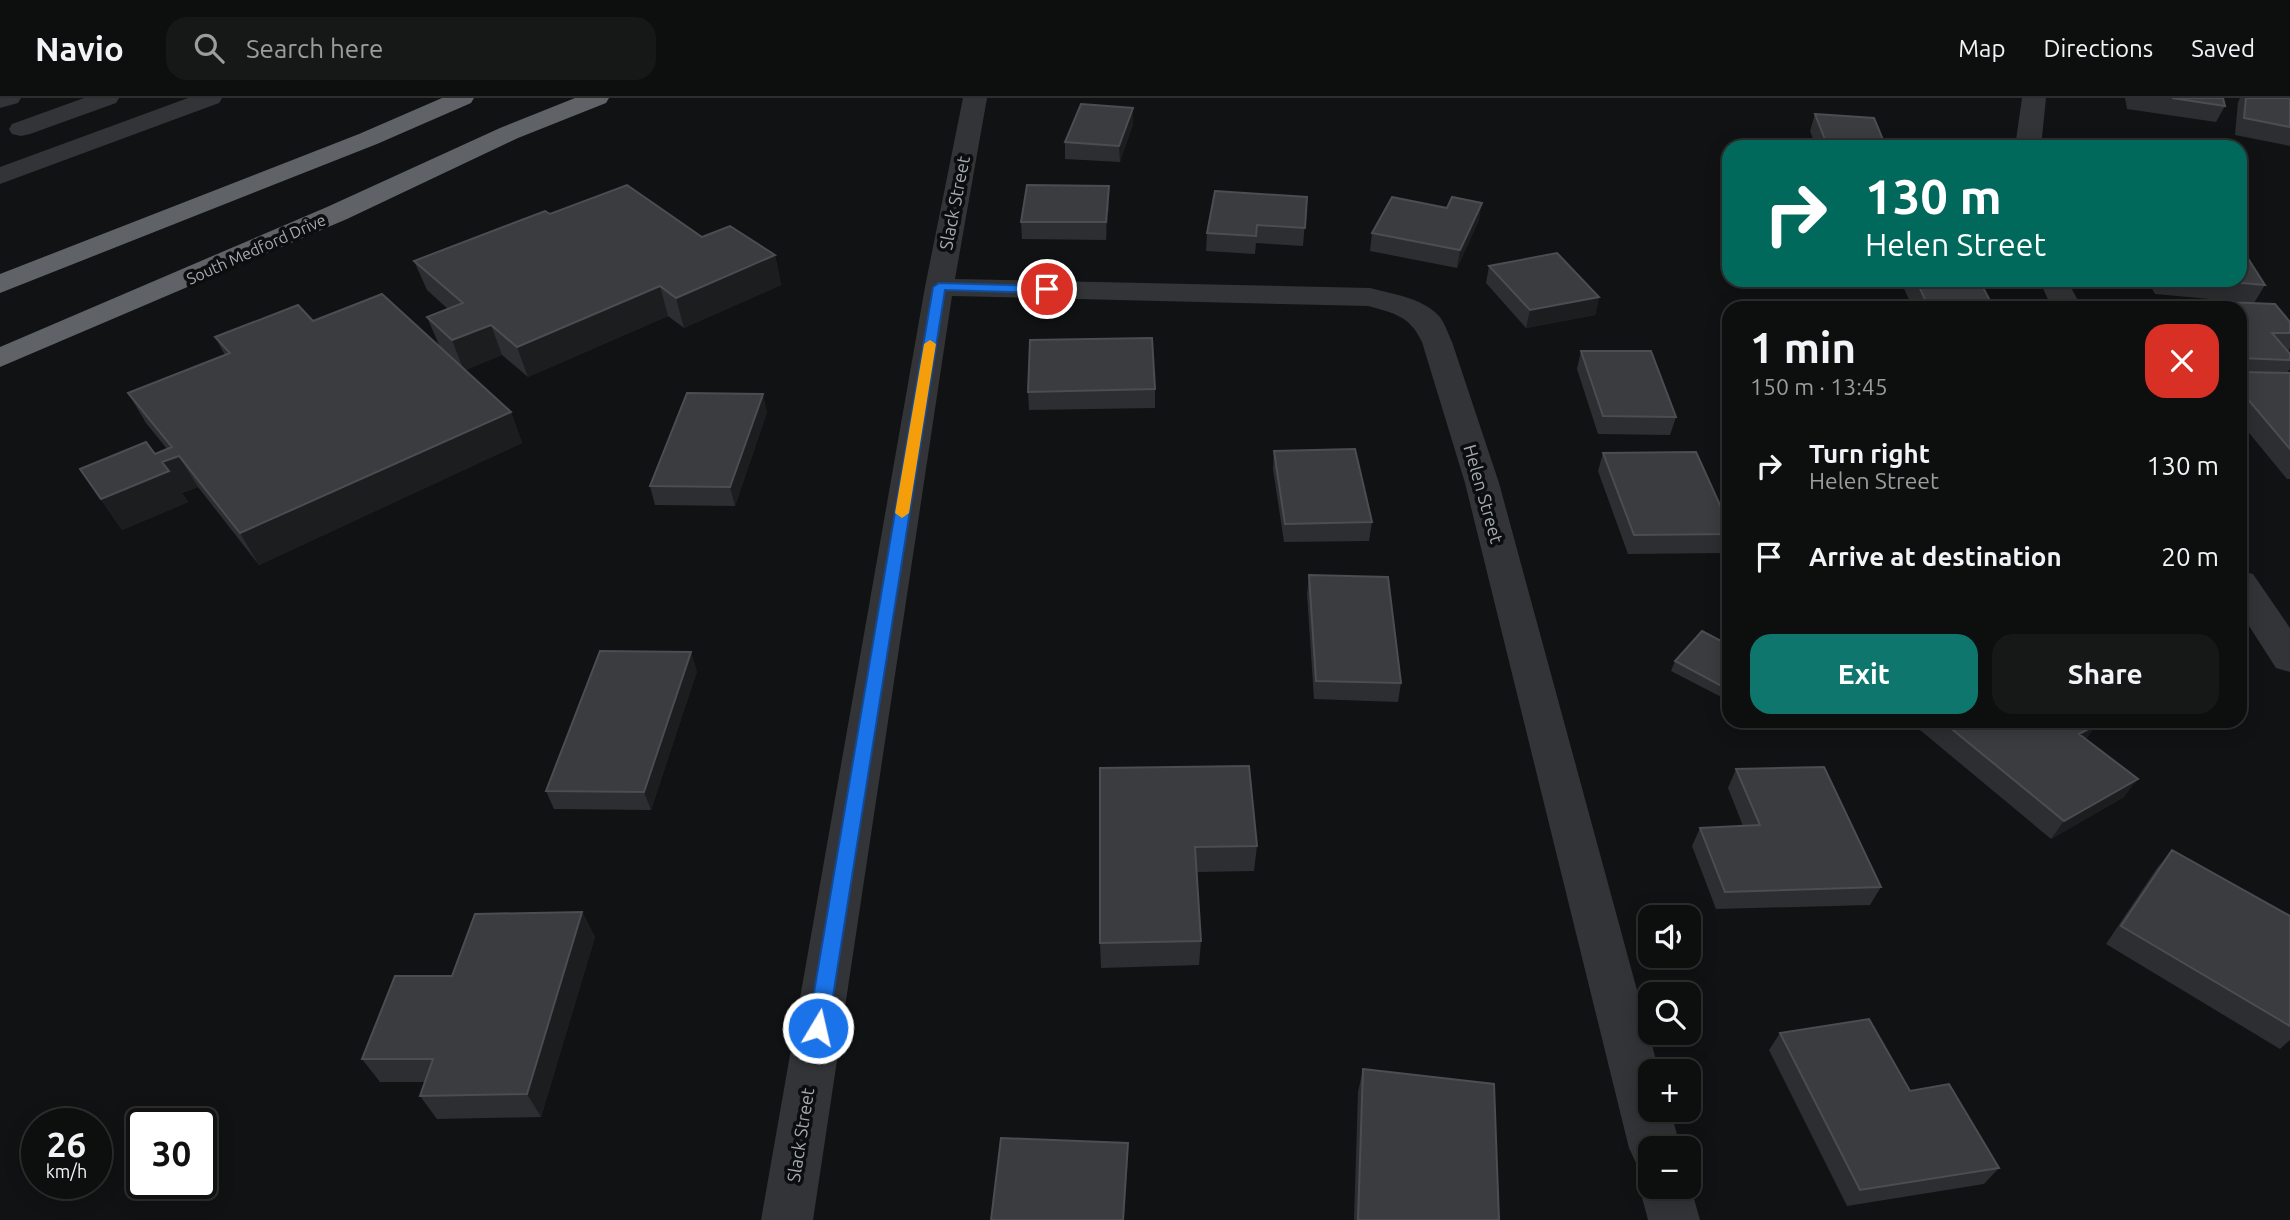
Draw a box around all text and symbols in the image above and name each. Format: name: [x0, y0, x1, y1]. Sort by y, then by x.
search box: [166, 17, 656, 80]
icon: search: [190, 29, 228, 67]
text: Navio: [35, 30, 124, 67]
text: Search here: [246, 34, 383, 63]
text: Map: [1958, 35, 2005, 62]
text: Directions: [2043, 35, 2153, 62]
text: Saved: [2191, 35, 2255, 62]
street label: Slack Street: [935, 154, 973, 251]
icon: right: [1750, 168, 1841, 259]
text: 130 m: [1865, 168, 2002, 223]
street label: South Medford Drive: [184, 210, 328, 288]
text: Helen Street: [1865, 226, 2046, 262]
pin: [1017, 259, 1077, 319]
icon: arrive: [1028, 270, 1066, 308]
text: 1 min: [1750, 324, 1856, 371]
button: close: [2145, 324, 2219, 398]
text: 150 m · 13:45: [1750, 374, 1888, 399]
text: Turn right: [1809, 439, 1930, 468]
street label: Helen Street: [1460, 442, 1508, 545]
icon: right: [1750, 447, 1788, 485]
text: 130 m: [2147, 451, 2219, 480]
text: Helen Street: [1809, 468, 1939, 493]
icon: arrive: [1750, 538, 1788, 576]
text: Arrive at destination: [1809, 542, 2062, 571]
text: 20 m: [2161, 542, 2219, 571]
button: Exit: [1750, 634, 1978, 714]
button: Share: [1992, 634, 2219, 714]
map controls: [1638, 905, 1701, 1199]
button: sound: [1638, 905, 1701, 968]
button: search: [1638, 982, 1701, 1045]
position arrow: [781, 991, 855, 1065]
button: +: [1638, 1059, 1701, 1122]
street label: Slack Street: [783, 1086, 817, 1183]
speed limit sign: 30: [126, 1108, 217, 1199]
text: 26: [47, 1124, 86, 1164]
button: −: [1638, 1136, 1701, 1199]
text: km/h: [46, 1161, 87, 1181]

